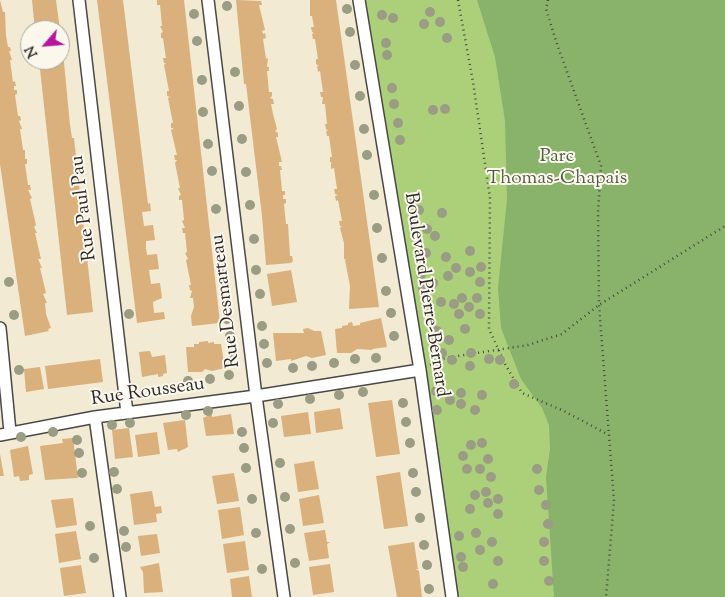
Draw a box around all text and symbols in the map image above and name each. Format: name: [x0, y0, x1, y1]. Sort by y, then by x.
north arrow: [20, 20, 70, 70]
text: N: [21, 42, 44, 61]
park label: Parc Thomas-Chapais: [487, 147, 627, 191]
street label: Rue Paul Pau: [67, 154, 103, 262]
street label: Boulevard Pierre-Bernard: [398, 191, 452, 399]
street label: Rue Desmarteau: [207, 233, 247, 369]
street label: Rue Rousseau: [90, 374, 206, 412]

